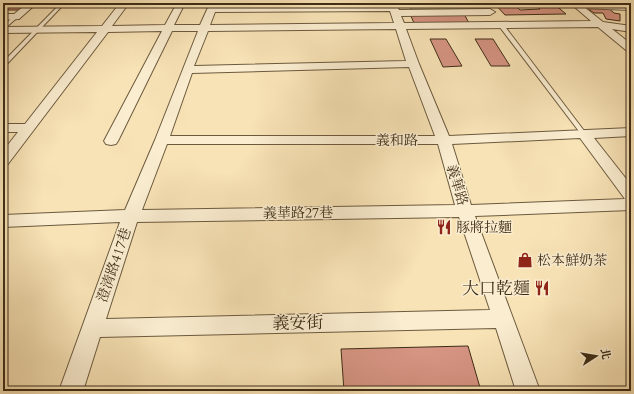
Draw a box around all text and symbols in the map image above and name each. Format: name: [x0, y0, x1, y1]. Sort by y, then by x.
street label: 義和路: [376, 131, 418, 150]
street label: 義華路: [442, 162, 472, 208]
street label: 義華路27巷: [263, 203, 333, 223]
restaurant icon: 豚將拉麵: [435, 218, 453, 236]
place label: 豚將拉麵: [456, 218, 512, 237]
street label: 澄清路417巷: [92, 225, 136, 305]
shop icon: 松本鮮奶茶: [516, 251, 534, 269]
place label: 松本鮮奶茶: [537, 251, 607, 270]
place label: 大口乾麵: [462, 277, 530, 300]
restaurant icon: 大口乾麵: [533, 279, 551, 297]
street label: 義安街: [272, 311, 324, 335]
north arrow: [576, 336, 616, 376]
text: 北: [597, 347, 614, 361]

